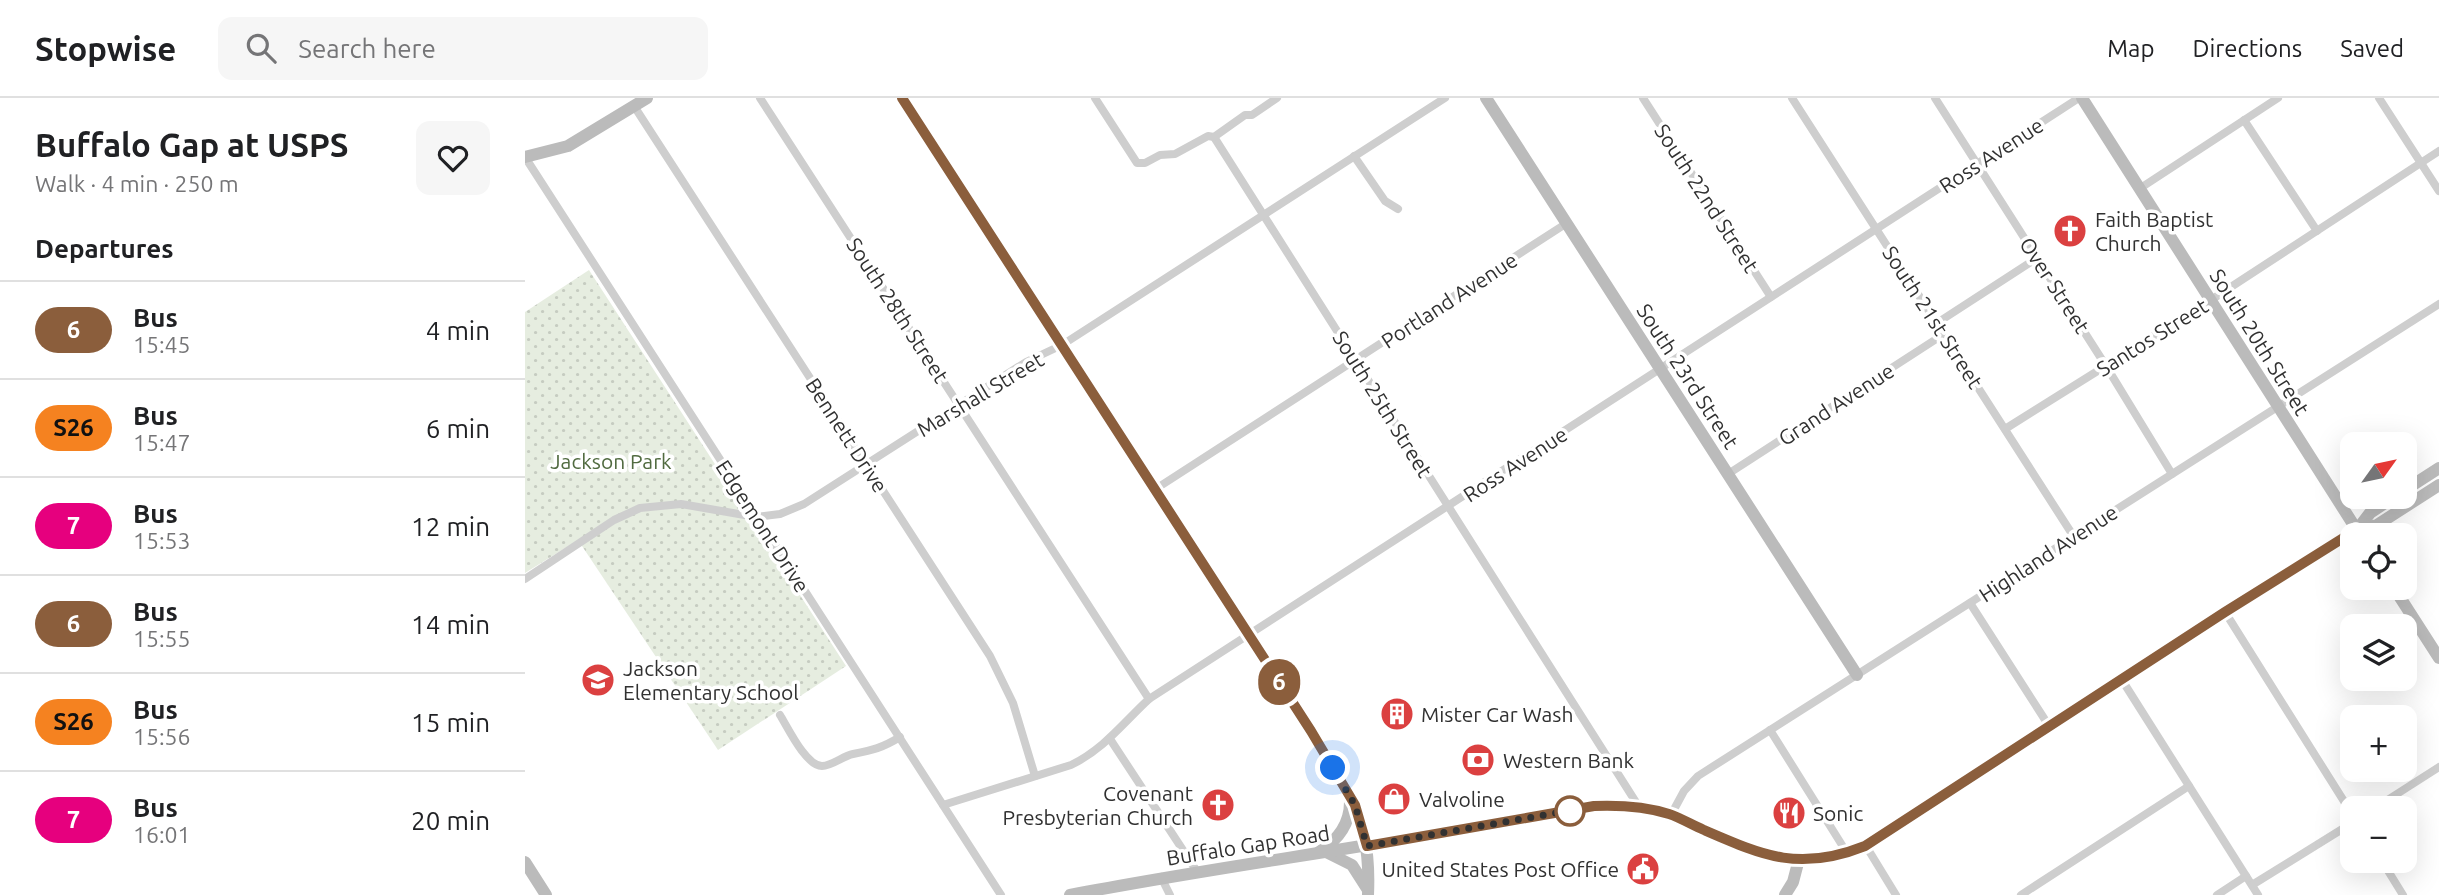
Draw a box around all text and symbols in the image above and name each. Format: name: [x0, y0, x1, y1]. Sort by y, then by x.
search box: [218, 17, 708, 80]
icon: search: [242, 29, 280, 67]
text: Stopwise: [35, 30, 176, 67]
text: Search here: [298, 34, 436, 63]
text: Map: [2107, 35, 2154, 62]
text: Directions: [2192, 35, 2302, 62]
text: Saved: [2340, 35, 2404, 62]
street label: Ross Avenue: [1935, 112, 2047, 198]
street label: South 22nd Street: [1650, 119, 1764, 277]
button: heart: [416, 121, 490, 195]
text: Buffalo Gap at USPS: [35, 126, 349, 163]
text: Walk · 4 min · 250 m: [35, 171, 239, 196]
place label: Faith Baptist Church: [2095, 207, 2213, 255]
church icon: Faith Baptist Church: [2051, 212, 2089, 250]
street label: South 28th Street: [842, 233, 954, 387]
street label: Over Street: [2015, 233, 2095, 337]
text: Departures: [35, 234, 173, 263]
street label: South 21st Street: [1878, 241, 1988, 393]
street label: Portland Avenue: [1377, 247, 1521, 353]
street label: South 20th Street: [2205, 265, 2315, 419]
street label: Santos Street: [2092, 293, 2212, 381]
street label: South 23rd Street: [1632, 299, 1744, 453]
text: Bus: [133, 303, 178, 332]
text: 6: [67, 316, 80, 343]
text: 4 min: [426, 316, 490, 345]
street label: South 25th Street: [1328, 327, 1438, 481]
text: 15:45: [133, 332, 191, 357]
street label: Marshall Street: [912, 347, 1048, 441]
street label: Grand Avenue: [1774, 358, 1898, 450]
street label: Bennett Drive: [801, 373, 893, 497]
text: Bus: [133, 401, 178, 430]
text: S26: [53, 414, 94, 441]
text: 6 min: [426, 414, 490, 443]
street label: Ross Avenue: [1459, 421, 1571, 507]
text: 15:47: [133, 430, 191, 455]
north arrow: [2340, 432, 2417, 509]
map controls: [2340, 432, 2417, 873]
park label: Jackson Park: [550, 449, 672, 473]
street label: Edgemont Drive: [711, 455, 815, 597]
text: Bus: [133, 499, 178, 528]
street label: Highland Avenue: [1974, 499, 2122, 607]
text: 7: [67, 512, 80, 539]
text: 12 min: [411, 512, 490, 541]
button: locate: [2340, 523, 2417, 600]
text: 15:53: [133, 528, 191, 553]
text: Bus: [133, 597, 178, 626]
text: 6: [67, 610, 80, 637]
text: 14 min: [411, 610, 490, 639]
button: layers: [2340, 614, 2417, 691]
text: 15:55: [133, 626, 191, 651]
place label: Jackson Elementary School: [623, 656, 799, 704]
line badge: 6: [1256, 659, 1302, 705]
school or university icon: Jackson Elementary School: [579, 661, 617, 699]
text: 6: [1272, 668, 1286, 695]
text: Bus: [133, 695, 178, 724]
building icon: Mister Car Wash: [1378, 695, 1416, 733]
place label: Mister Car Wash: [1421, 702, 1573, 726]
button: +: [2340, 705, 2417, 782]
text: S26: [53, 708, 94, 735]
text: 15 min: [411, 708, 490, 737]
text: 15:56: [133, 724, 191, 749]
bank icon: Western Bank: [1459, 741, 1497, 779]
place label: Western Bank: [1503, 748, 1634, 772]
your location: [1315, 750, 1350, 785]
shop icon: Valvoline: [1375, 780, 1413, 818]
place label: Covenant Presbyterian Church: [1002, 781, 1193, 829]
church icon: Covenant Presbyterian Church: [1199, 786, 1237, 824]
place label: Valvoline: [1419, 787, 1505, 811]
text: Bus: [133, 793, 178, 822]
restaurant icon: Sonic: [1770, 794, 1808, 832]
unlabelled marker: [1555, 796, 1585, 826]
button: −: [2340, 796, 2417, 873]
place label: Sonic: [1813, 801, 1863, 825]
text: 7: [67, 806, 80, 833]
text: 20 min: [411, 806, 490, 835]
street label: Buffalo Gap Road: [1165, 820, 1331, 870]
text: 16:01: [133, 822, 191, 847]
public building icon: United States Post Office: [1624, 850, 1662, 888]
place label: United States Post Office: [1381, 857, 1619, 881]

